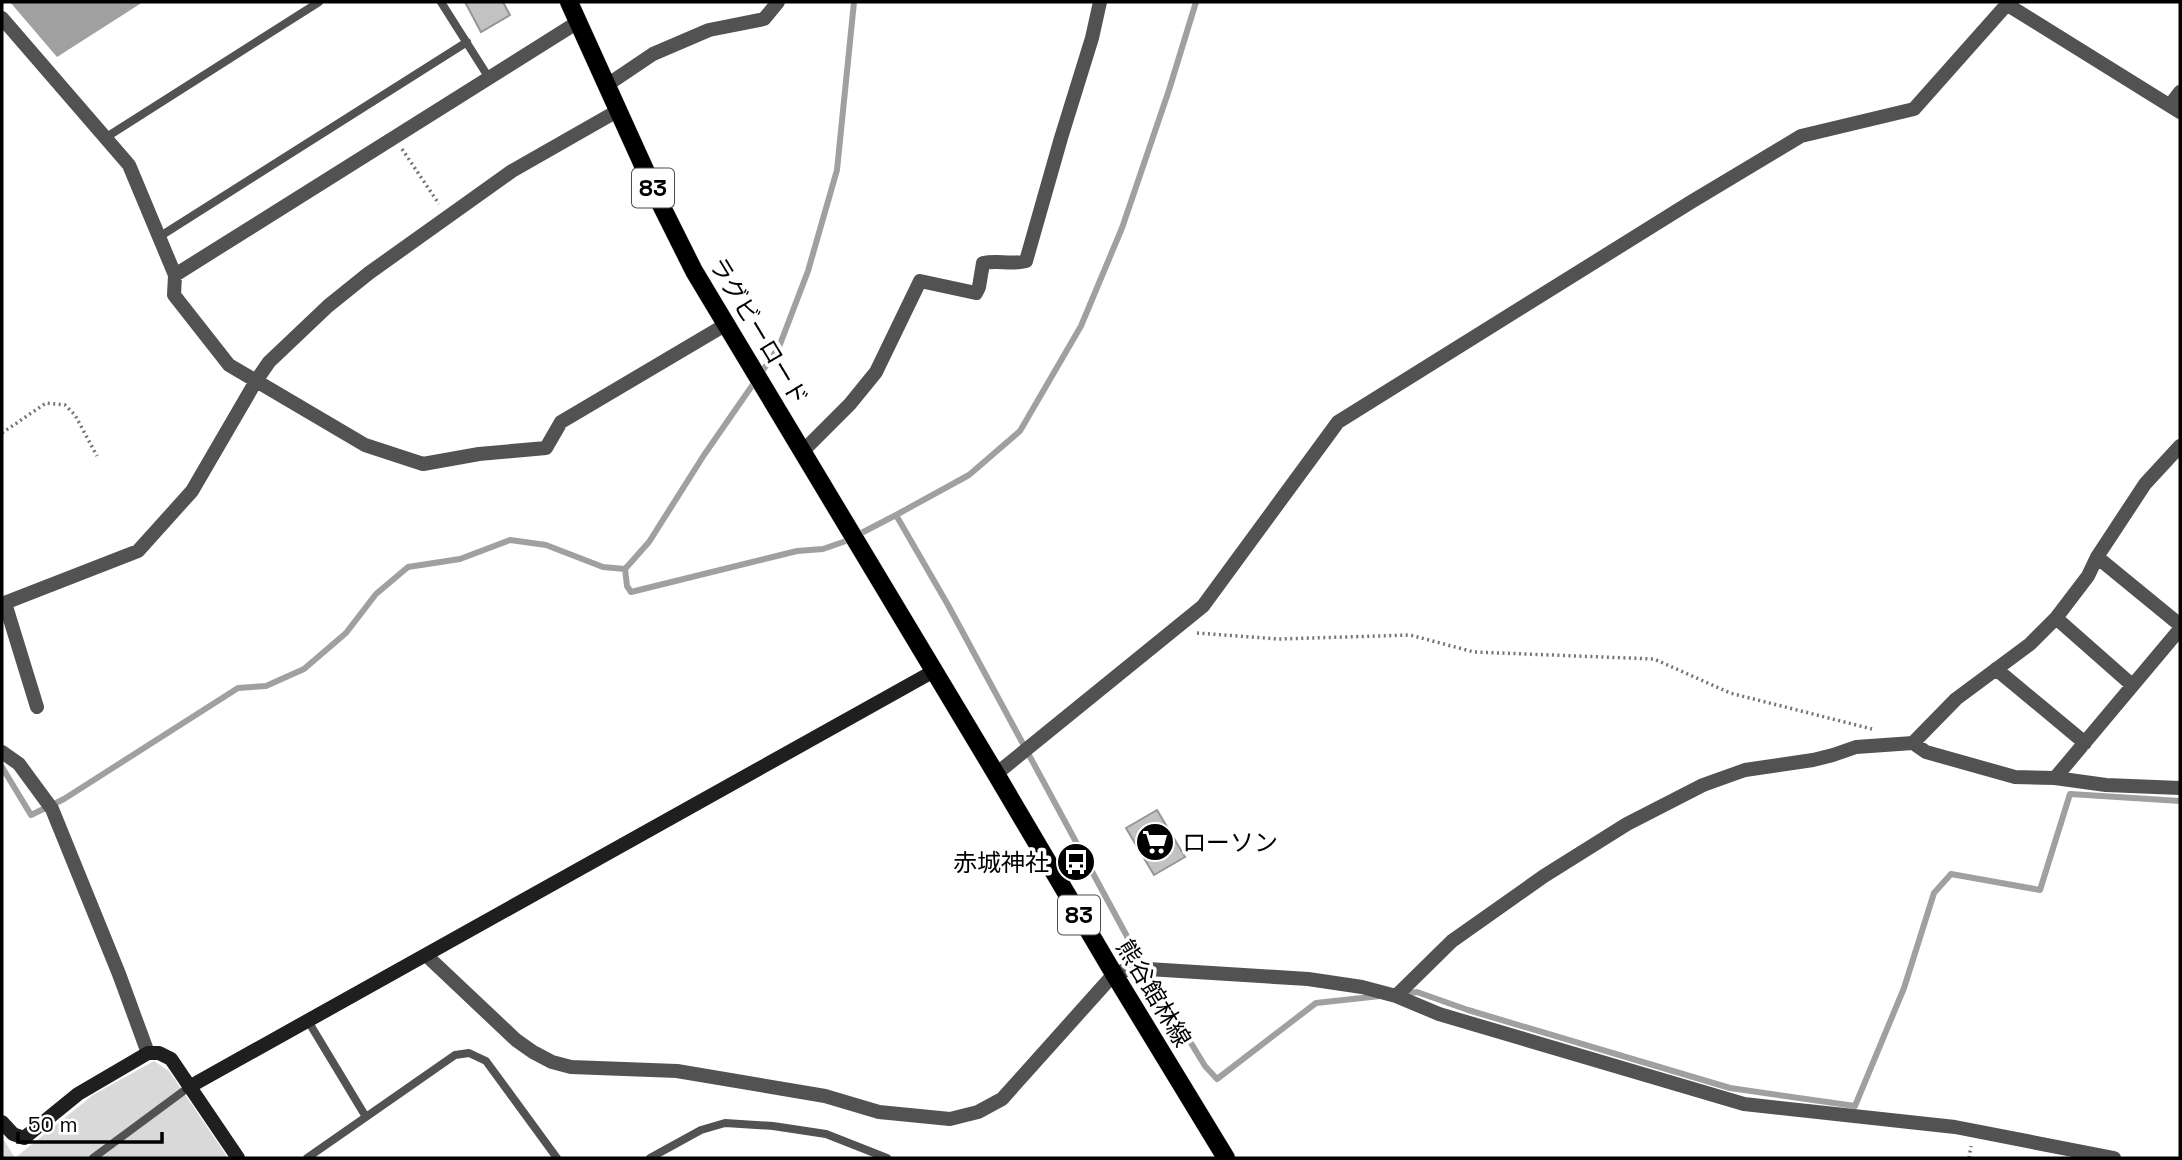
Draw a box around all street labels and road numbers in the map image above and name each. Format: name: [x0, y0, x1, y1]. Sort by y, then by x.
road number: 83: [632, 168, 674, 208]
street label: ラグビーロード: [702, 251, 816, 411]
road number: 83: [1058, 896, 1100, 934]
street label: 熊谷館林線: [1110, 934, 1198, 1052]

